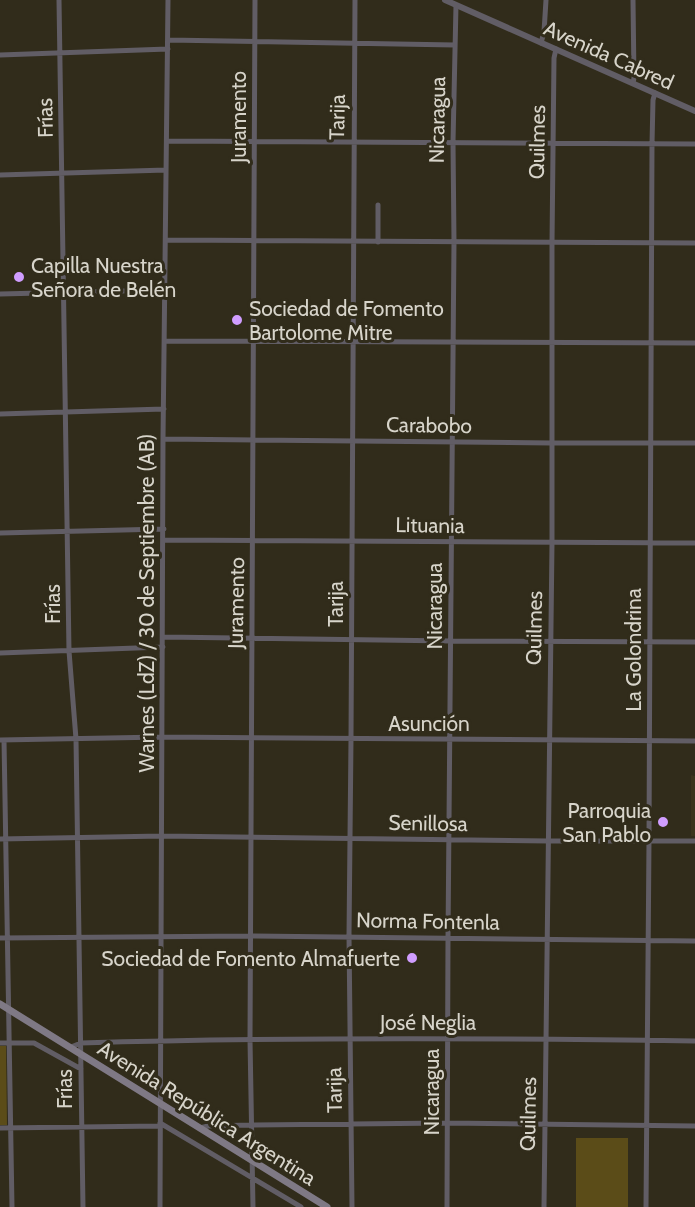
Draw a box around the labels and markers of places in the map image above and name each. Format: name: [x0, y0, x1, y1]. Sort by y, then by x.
place label: Capilla Nuestra Señora de Belén: [31, 253, 176, 302]
marker: Capilla Nuestra Señora de Belén: [12, 270, 26, 284]
place label: Sociedad de Fomento Bartolome Mitre: [249, 296, 444, 345]
marker: Sociedad de Fomento Bartolome Mitre: [230, 313, 244, 327]
place label: Parroquia San Pablo: [562, 798, 651, 847]
marker: Parroquia San Pablo: [656, 815, 670, 829]
place label: Sociedad de Fomento Almafuerte: [101, 946, 400, 971]
marker: Sociedad de Fomento Almafuerte: [405, 951, 419, 965]

